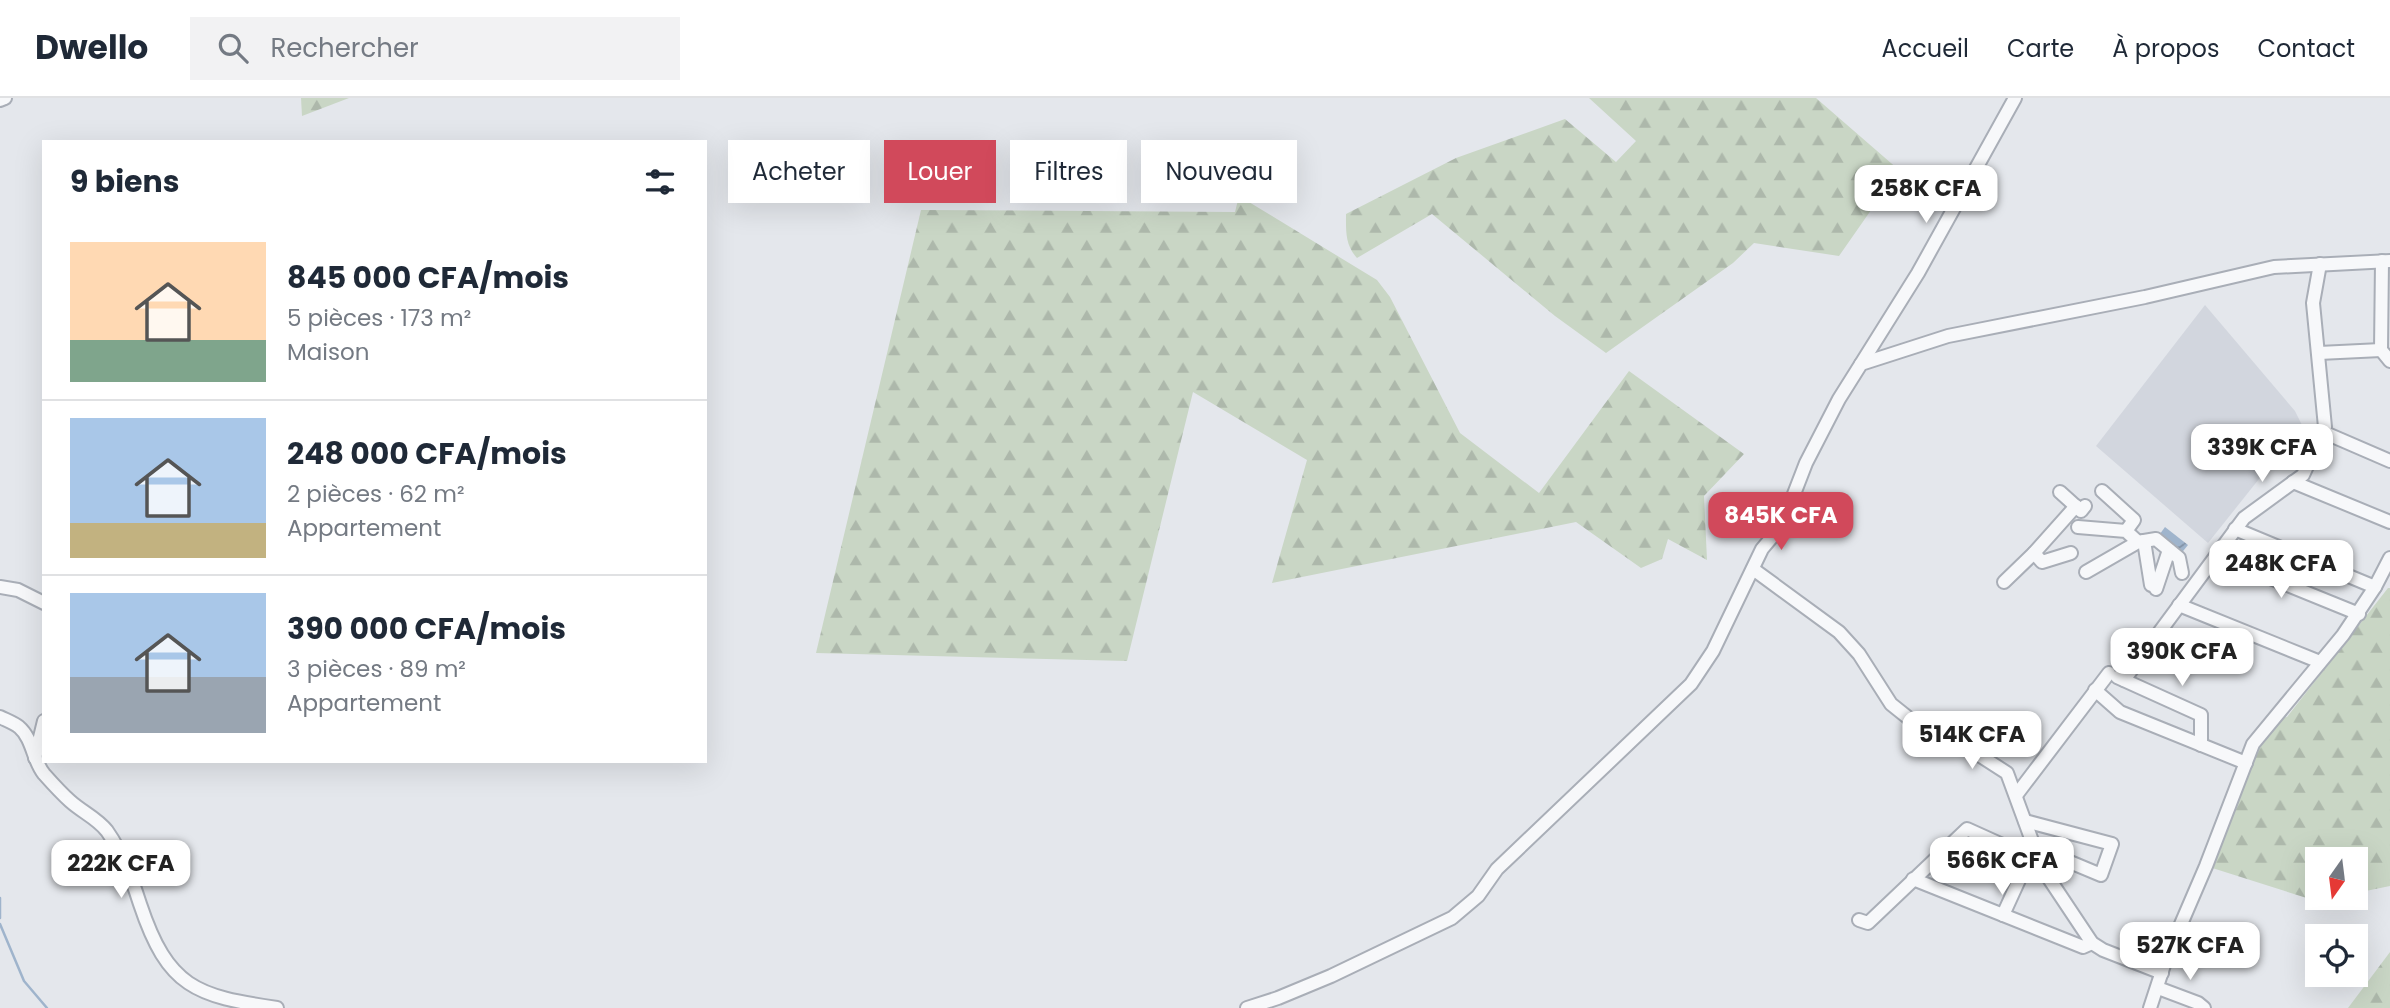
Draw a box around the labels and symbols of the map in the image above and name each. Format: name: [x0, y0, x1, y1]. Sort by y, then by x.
pin: 258K CFA: [1854, 166, 1998, 225]
pin: 339K CFA: [2190, 424, 2334, 484]
pin: 845K CFA: [1709, 492, 1853, 552]
pin: 248K CFA: [2209, 540, 2353, 600]
pin: 390K CFA: [2110, 628, 2254, 688]
pin: 514K CFA: [1900, 712, 2044, 771]
pin: 566K CFA: [1930, 838, 2074, 897]
pin: 222K CFA: [49, 840, 193, 900]
north arrow: [2305, 847, 2368, 910]
pin: 527K CFA: [2118, 922, 2262, 982]

